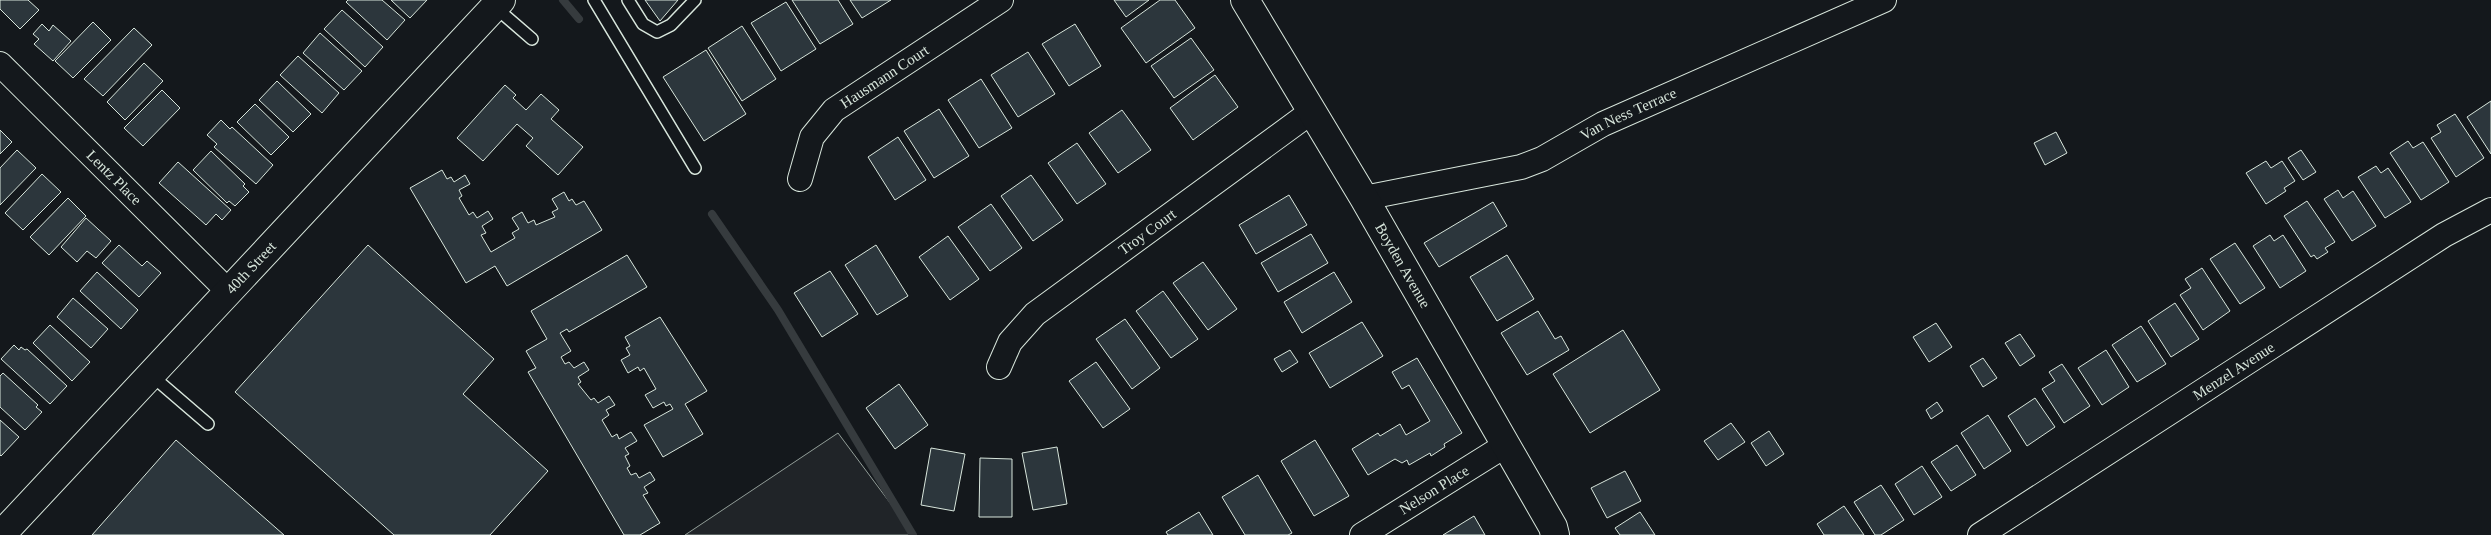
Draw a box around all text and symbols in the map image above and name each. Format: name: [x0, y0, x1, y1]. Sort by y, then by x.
street label: Hausmann Court: [837, 41, 932, 111]
street label: Van Ness Terrace: [1577, 84, 1679, 143]
street label: Lentz Place: [83, 147, 145, 208]
street label: Troy Court: [1116, 205, 1180, 258]
street label: Boyden Avenue: [1372, 220, 1434, 311]
street label: 40th Street: [223, 238, 280, 297]
street label: Menzel Avenue: [2190, 339, 2278, 403]
street label: Nelson Place: [1396, 462, 1472, 518]

